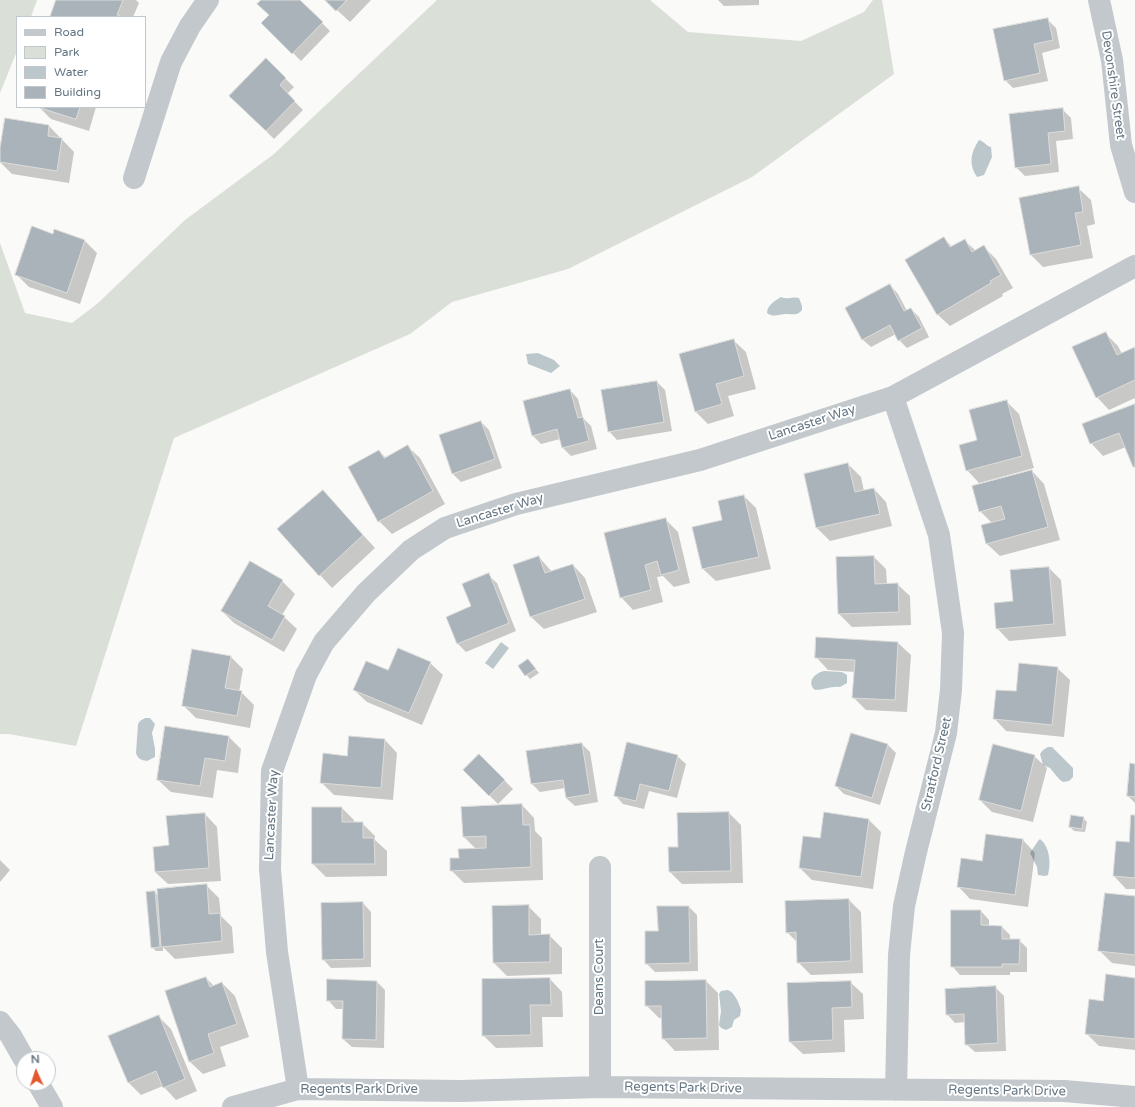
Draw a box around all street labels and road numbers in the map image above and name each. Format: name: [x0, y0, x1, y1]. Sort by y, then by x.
street label: Devonshire Street: [1098, 30, 1128, 140]
street label: Lancaster Way: [767, 402, 857, 444]
street label: Lancaster Way: [454, 490, 546, 532]
street label: Stratford Street: [919, 716, 955, 812]
street label: Lancaster Way: [262, 769, 282, 861]
street label: Deans Court: [592, 939, 608, 1015]
street label: Regents Park Drive: [624, 1079, 742, 1097]
street label: Regents Park Drive: [300, 1082, 418, 1098]
street label: Regents Park Drive: [948, 1082, 1066, 1100]

